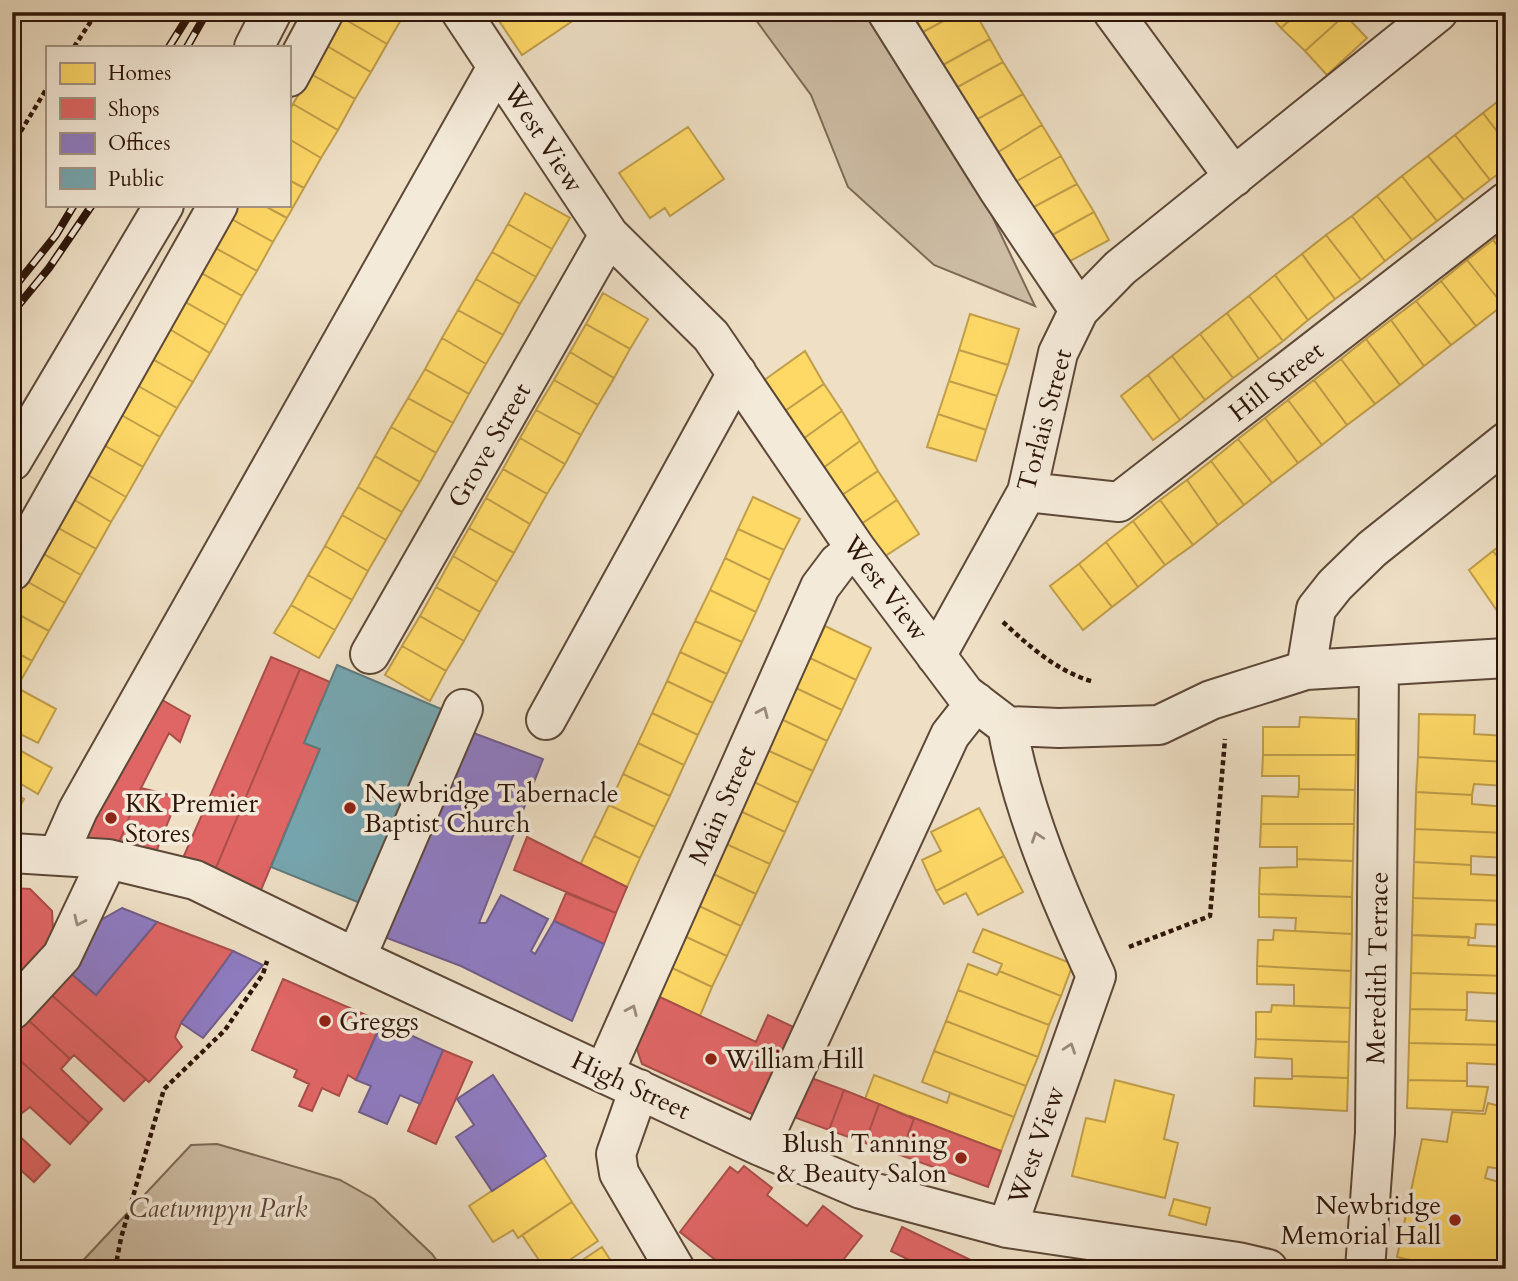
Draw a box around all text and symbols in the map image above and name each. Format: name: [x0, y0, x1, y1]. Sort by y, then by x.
legend: [46, 46, 290, 206]
text: Homes: [108, 59, 171, 88]
street label: West View: [495, 76, 592, 200]
text: Shops: [108, 95, 160, 124]
text: Offices: [108, 129, 170, 158]
text: Public: [108, 165, 164, 194]
street label: Hill Street: [1221, 333, 1331, 430]
street label: Torlais Street: [1009, 345, 1080, 495]
street label: Grove Street: [440, 376, 539, 514]
street label: West View: [834, 528, 937, 648]
one-way arrow: [755, 707, 769, 720]
street label: Main Street: [681, 740, 764, 870]
place label: Newbridge Tabernacle Baptist Church: [364, 776, 619, 841]
place label: KK Premier Stores: [125, 786, 258, 851]
marker: Newbridge Tabernacle Baptist Church: [342, 800, 358, 816]
marker: KK Premier Stores: [103, 810, 119, 826]
one-way arrow: [1031, 831, 1045, 843]
street label: Meredith Terrace: [1358, 871, 1397, 1065]
one-way arrow: [73, 913, 87, 926]
place label: Greggs: [339, 1004, 419, 1039]
one-way arrow: [623, 1005, 637, 1017]
marker: Greggs: [317, 1013, 333, 1029]
place label: William Hill: [724, 1042, 864, 1077]
street label: High Street: [566, 1043, 696, 1128]
one-way arrow: [1062, 1043, 1076, 1055]
marker: William Hill: [703, 1051, 719, 1067]
street label: West View: [999, 1081, 1073, 1210]
place label: Blush Tanning & Beauty Salon: [777, 1126, 947, 1191]
marker: Blush Tanning & Beauty Salon: [953, 1150, 969, 1166]
place label: Newbridge Memorial Hall: [1281, 1188, 1441, 1253]
park label: Caetwmpyn Park: [129, 1191, 307, 1226]
marker: Newbridge Memorial Hall: [1447, 1212, 1463, 1228]

